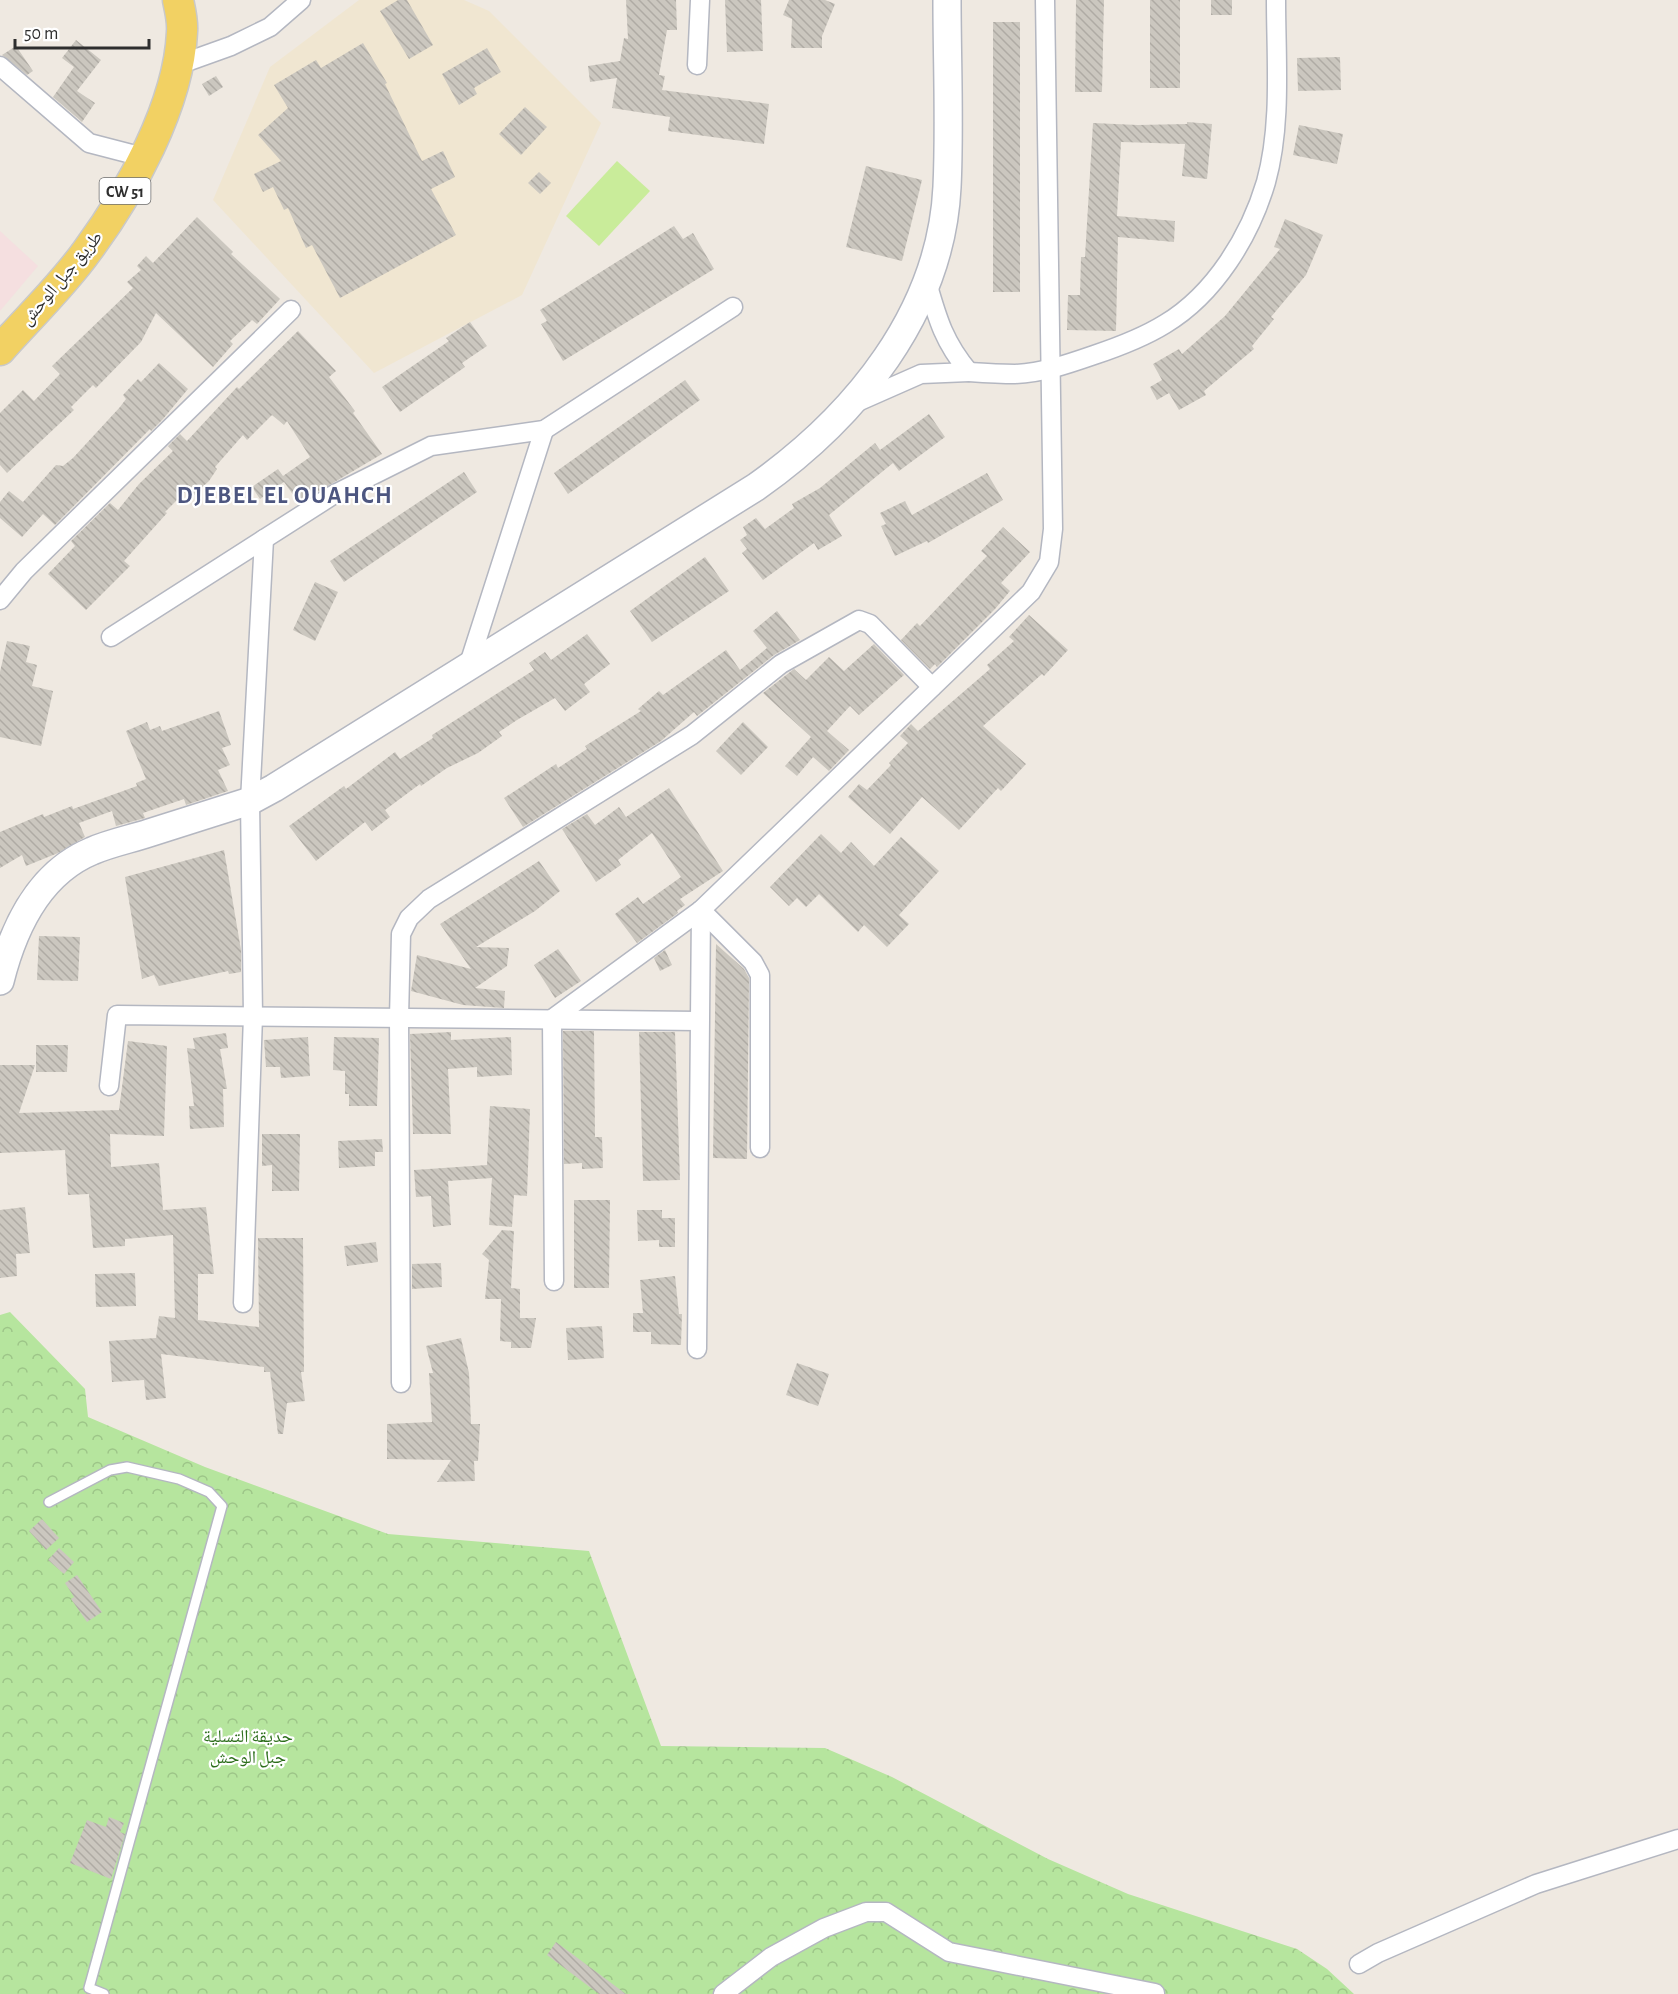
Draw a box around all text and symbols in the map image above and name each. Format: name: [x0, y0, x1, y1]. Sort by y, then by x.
scale bar: [15, 12, 148, 50]
text: 50 m: [24, 25, 58, 43]
road number: CW 51: [100, 178, 150, 204]
street label: طريق جبل الوحش: [17, 228, 107, 330]
district label: DJEBEL EL OUAHCH: [177, 484, 393, 508]
park label: حديقة التسلية جبل الوحش: [203, 1728, 293, 1768]

